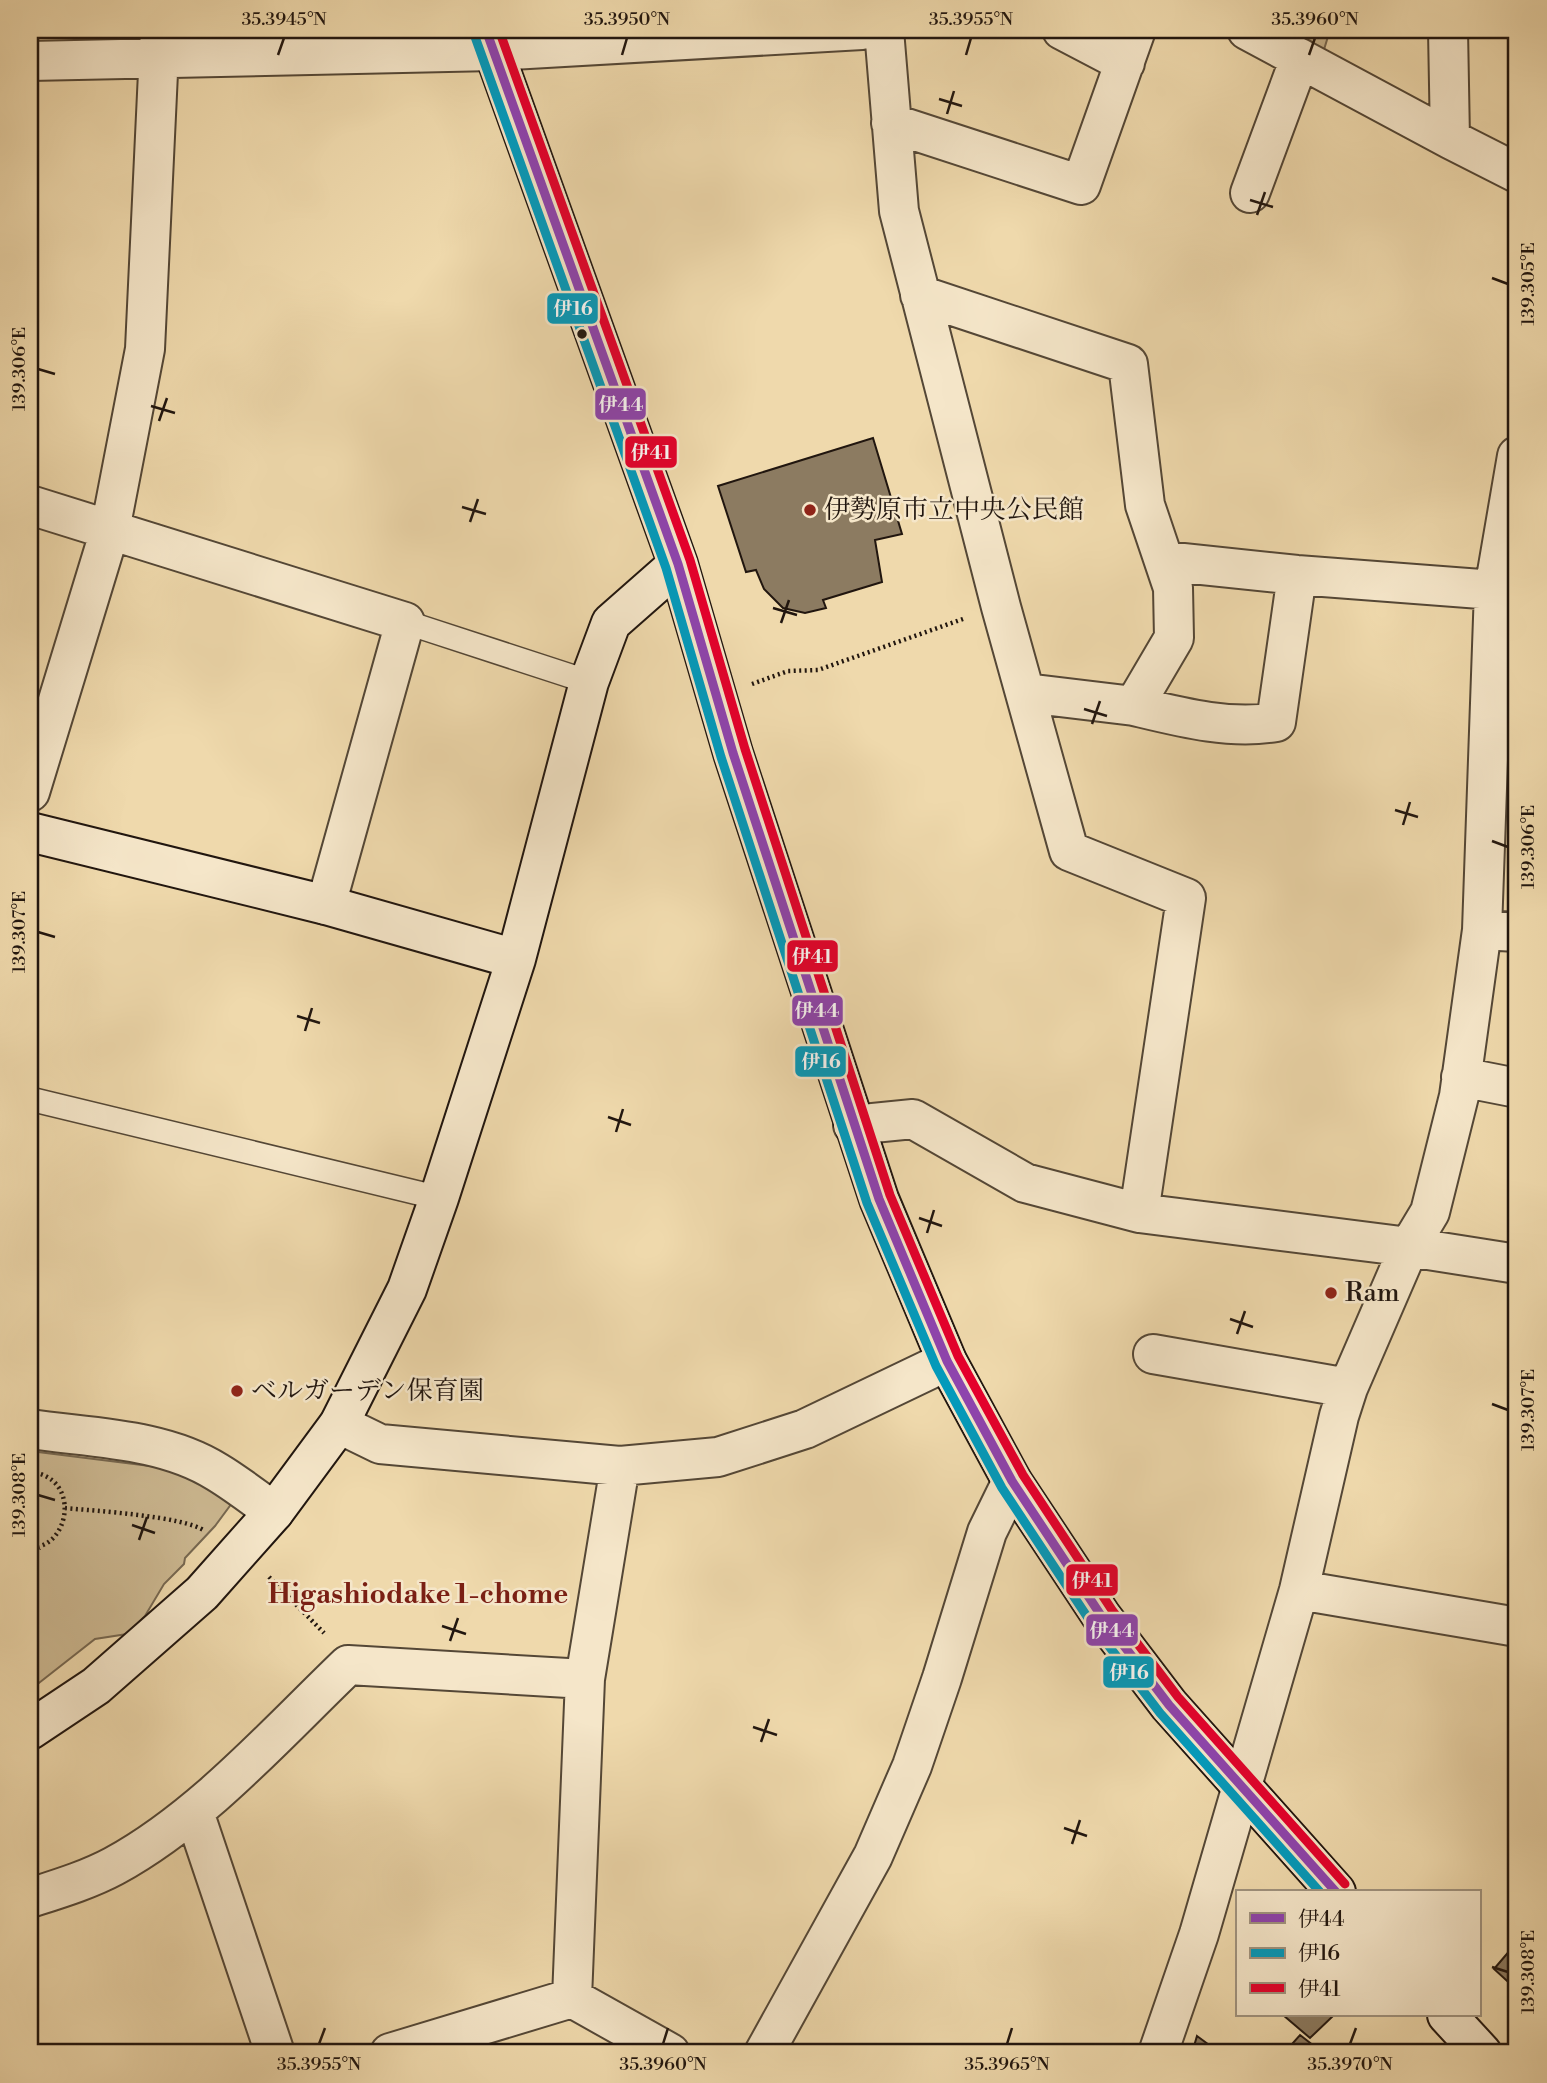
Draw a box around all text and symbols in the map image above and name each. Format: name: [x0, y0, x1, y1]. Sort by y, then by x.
text: 35.3945°N: [241, 8, 327, 31]
text: 35.3950°N: [584, 8, 671, 31]
text: 35.3955°N: [929, 8, 1014, 31]
text: 35.3960°N: [1271, 8, 1359, 31]
text: 139.305°E: [1517, 242, 1540, 326]
line badge: 伊16: [546, 292, 599, 325]
text: 伊16: [553, 297, 593, 321]
text: 139.306°E: [8, 327, 31, 411]
unlabelled marker: [575, 327, 589, 341]
line badge: 伊44: [594, 387, 647, 421]
text: 伊44: [599, 393, 644, 417]
line badge: 伊41: [624, 435, 678, 469]
text: 伊41: [631, 441, 671, 465]
place label: 伊勢原市立中央公民館: [824, 494, 1084, 526]
marker: 伊勢原市立中央公民館: [802, 502, 818, 518]
text: 139.306°E: [1517, 805, 1540, 889]
text: 139.307°E: [8, 891, 31, 973]
line badge: 伊41: [786, 939, 839, 973]
text: 伊41: [792, 945, 832, 969]
line badge: 伊44: [791, 994, 844, 1027]
text: 伊44: [795, 999, 840, 1023]
line badge: 伊16: [794, 1045, 847, 1078]
text: 伊16: [801, 1050, 841, 1074]
place label: Ram: [1345, 1277, 1400, 1309]
marker: Ram: [1323, 1285, 1339, 1301]
text: 139.307°E: [1517, 1369, 1540, 1451]
place label: ベルガーデン保育園: [251, 1375, 484, 1407]
marker: ベルガーデン保育園: [229, 1383, 245, 1399]
text: 139.308°E: [8, 1453, 31, 1537]
line badge: 伊41: [1065, 1563, 1119, 1597]
text: 伊41: [1072, 1569, 1112, 1593]
district label: Higashiodake 1-chome: [268, 1577, 568, 1612]
line badge: 伊44: [1085, 1613, 1139, 1647]
text: 伊44: [1090, 1619, 1135, 1643]
line badge: 伊16: [1102, 1655, 1155, 1689]
text: 伊16: [1109, 1661, 1149, 1685]
legend: [1236, 1890, 1480, 2016]
text: 伊44: [1298, 1907, 1344, 1933]
text: 139.308°E: [1517, 1930, 1540, 2014]
text: 伊16: [1298, 1941, 1340, 1967]
text: 伊41: [1298, 1977, 1341, 2003]
text: 35.3955°N: [277, 2053, 362, 2076]
text: 35.3960°N: [619, 2053, 707, 2076]
text: 35.3965°N: [964, 2053, 1050, 2076]
text: 35.3970°N: [1307, 2053, 1393, 2076]

